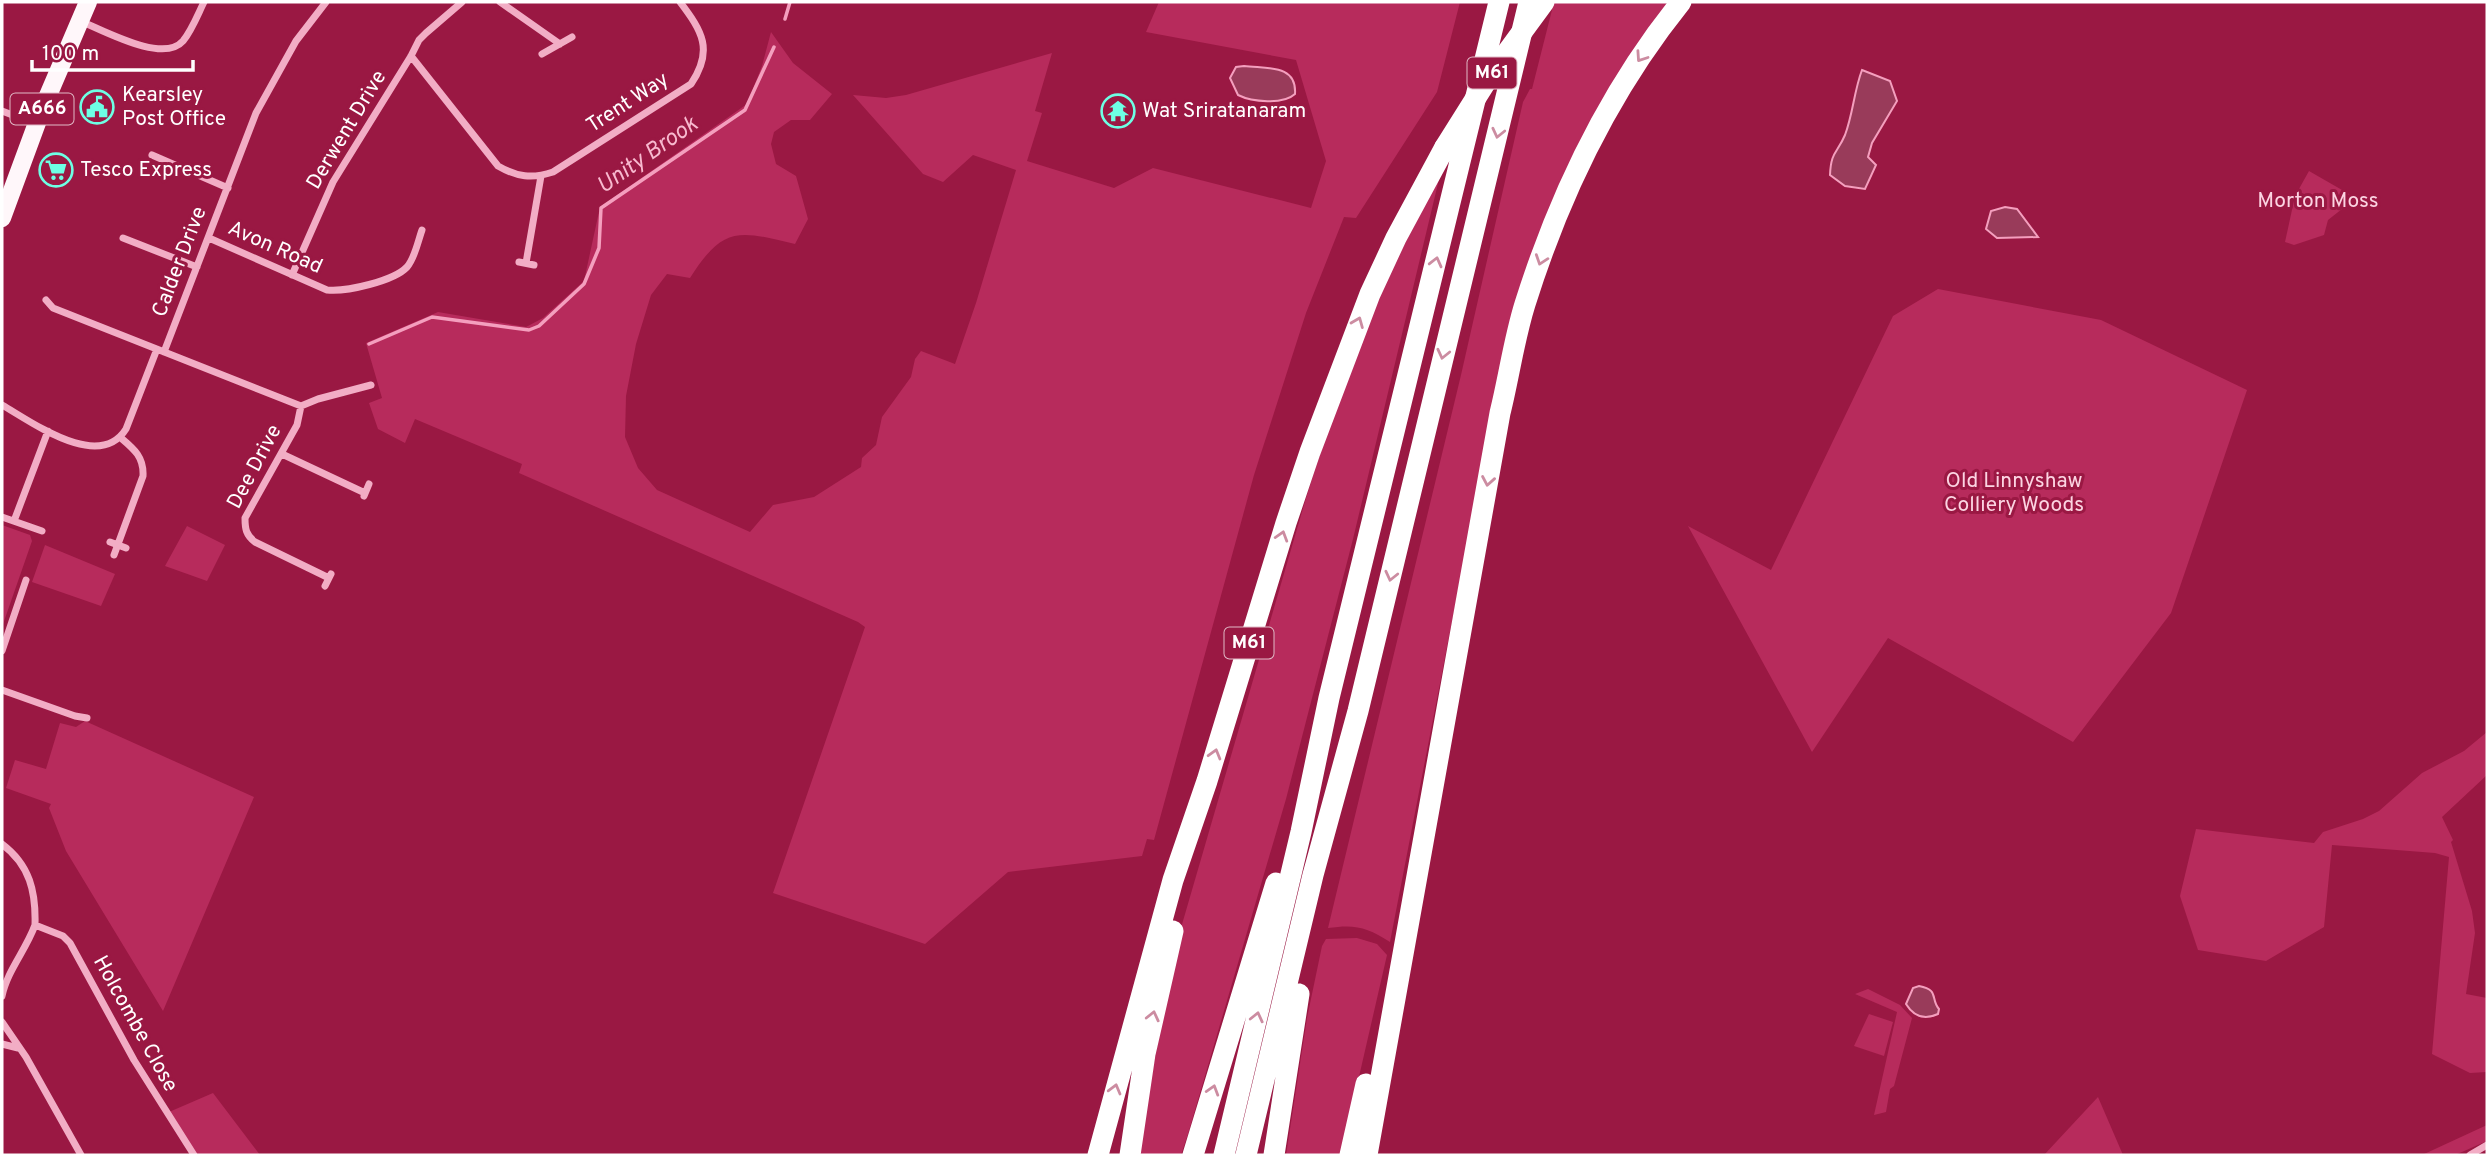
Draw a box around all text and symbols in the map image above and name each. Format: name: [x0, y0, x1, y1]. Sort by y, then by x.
scale bar: [32, 28, 192, 72]
text: 100 m: [42, 41, 99, 68]
one-way arrow: [1636, 49, 1649, 62]
road number: M61: [1468, 58, 1516, 88]
street label: Derwent Drive: [301, 65, 393, 195]
street label: Trent Way: [582, 66, 674, 140]
place label: Kearsley Post Office: [122, 82, 226, 133]
public building icon: Kearsley Post Office: [78, 88, 116, 126]
temple icon: Wat Sriratanaram: [1099, 92, 1137, 130]
road number: A666: [10, 94, 74, 124]
place label: Wat Sriratanaram: [1142, 98, 1306, 125]
water label: Unity Brook: [592, 110, 705, 201]
one-way arrow: [1492, 127, 1506, 139]
supermarket icon: Tesco Express: [37, 151, 75, 189]
place label: Tesco Express: [80, 157, 212, 184]
park label: Morton Moss: [2257, 188, 2379, 215]
street label: Calder Drive: [147, 203, 213, 321]
street label: Avon Road: [223, 215, 327, 281]
one-way arrow: [1535, 254, 1549, 266]
one-way arrow: [1428, 256, 1442, 268]
one-way arrow: [1350, 317, 1364, 329]
one-way arrow: [1437, 348, 1452, 360]
street label: Dee Drive: [222, 420, 288, 514]
park label: Old Linnyshaw Colliery Woods: [1944, 468, 2084, 519]
one-way arrow: [1481, 475, 1496, 487]
one-way arrow: [1273, 531, 1288, 543]
one-way arrow: [1385, 570, 1399, 582]
road number: M61: [1224, 628, 1274, 658]
one-way arrow: [1206, 748, 1221, 760]
street label: Holcombe Close: [86, 951, 184, 1097]
one-way arrow: [1145, 1010, 1160, 1022]
one-way arrow: [1249, 1011, 1264, 1023]
one-way arrow: [1106, 1083, 1121, 1095]
one-way arrow: [1204, 1084, 1219, 1096]

